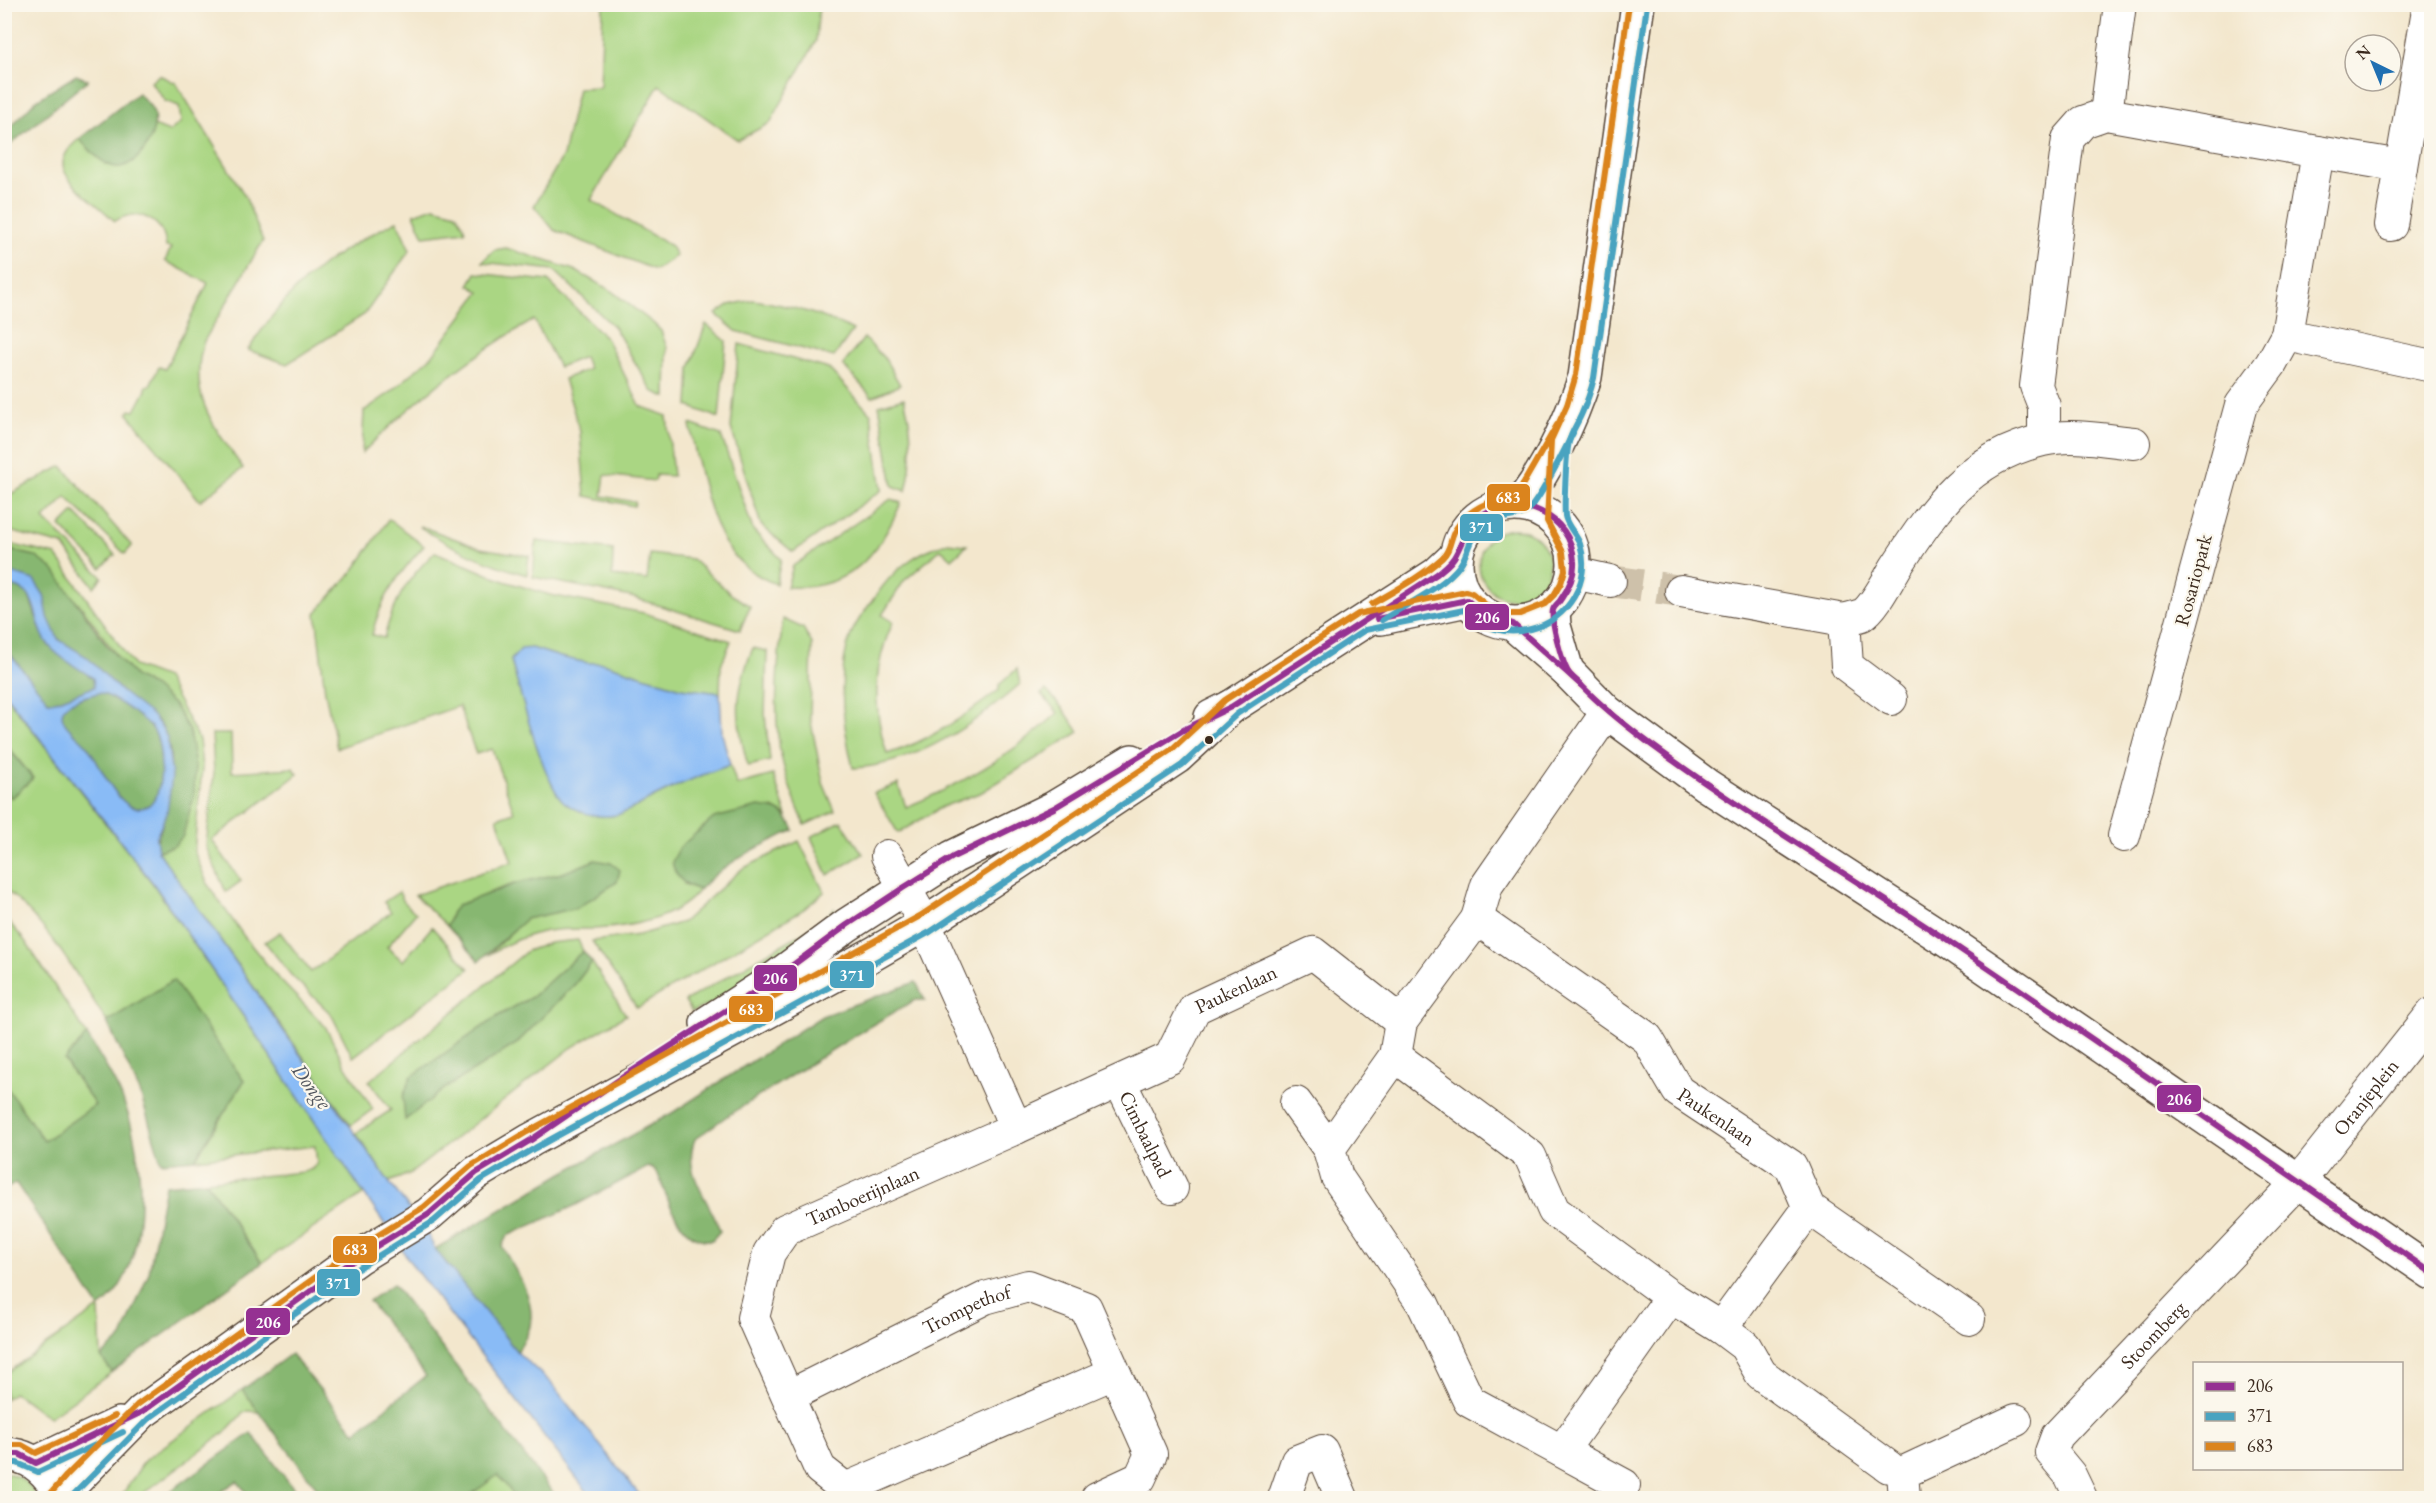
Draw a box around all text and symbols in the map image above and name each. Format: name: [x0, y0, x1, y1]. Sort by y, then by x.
north arrow: [2343, 33, 2403, 93]
text: N: [2351, 40, 2375, 64]
line badge: 683: [1486, 483, 1531, 512]
text: 683: [1495, 487, 1521, 508]
line badge: 371: [1459, 513, 1504, 542]
text: 371: [1468, 517, 1494, 538]
street label: Rosariopark: [2168, 531, 2218, 629]
line badge: 206: [1464, 603, 1510, 631]
text: 206: [1474, 607, 1500, 628]
unlabelled marker: [1203, 734, 1215, 746]
street label: Paukenlaan: [1190, 959, 1281, 1019]
line badge: 371: [829, 960, 875, 989]
line badge: 206: [753, 964, 798, 992]
text: 371: [839, 965, 865, 986]
text: 206: [762, 968, 788, 989]
line badge: 683: [728, 995, 774, 1023]
text: 683: [738, 999, 764, 1020]
street label: Oranjeplein: [2327, 1053, 2404, 1141]
water label: Donge: [286, 1057, 338, 1115]
street label: Paukenlaan: [1673, 1081, 1760, 1152]
line badge: 206: [2156, 1084, 2202, 1113]
street label: Cimbaalpad: [1113, 1086, 1178, 1183]
text: 206: [2166, 1089, 2192, 1110]
street label: Tamboerijnlaan: [802, 1159, 924, 1232]
line badge: 683: [332, 1235, 378, 1264]
text: 683: [342, 1239, 368, 1260]
line badge: 371: [316, 1268, 361, 1297]
text: 371: [325, 1273, 351, 1294]
street label: Trompethof: [918, 1278, 1016, 1340]
street label: Stoomberg: [2115, 1295, 2192, 1374]
line badge: 206: [245, 1307, 291, 1336]
text: 206: [255, 1312, 281, 1333]
legend: [2193, 1362, 2403, 1470]
text: 206: [2247, 1374, 2273, 1397]
text: 371: [2247, 1404, 2273, 1427]
text: 683: [2247, 1434, 2273, 1457]

